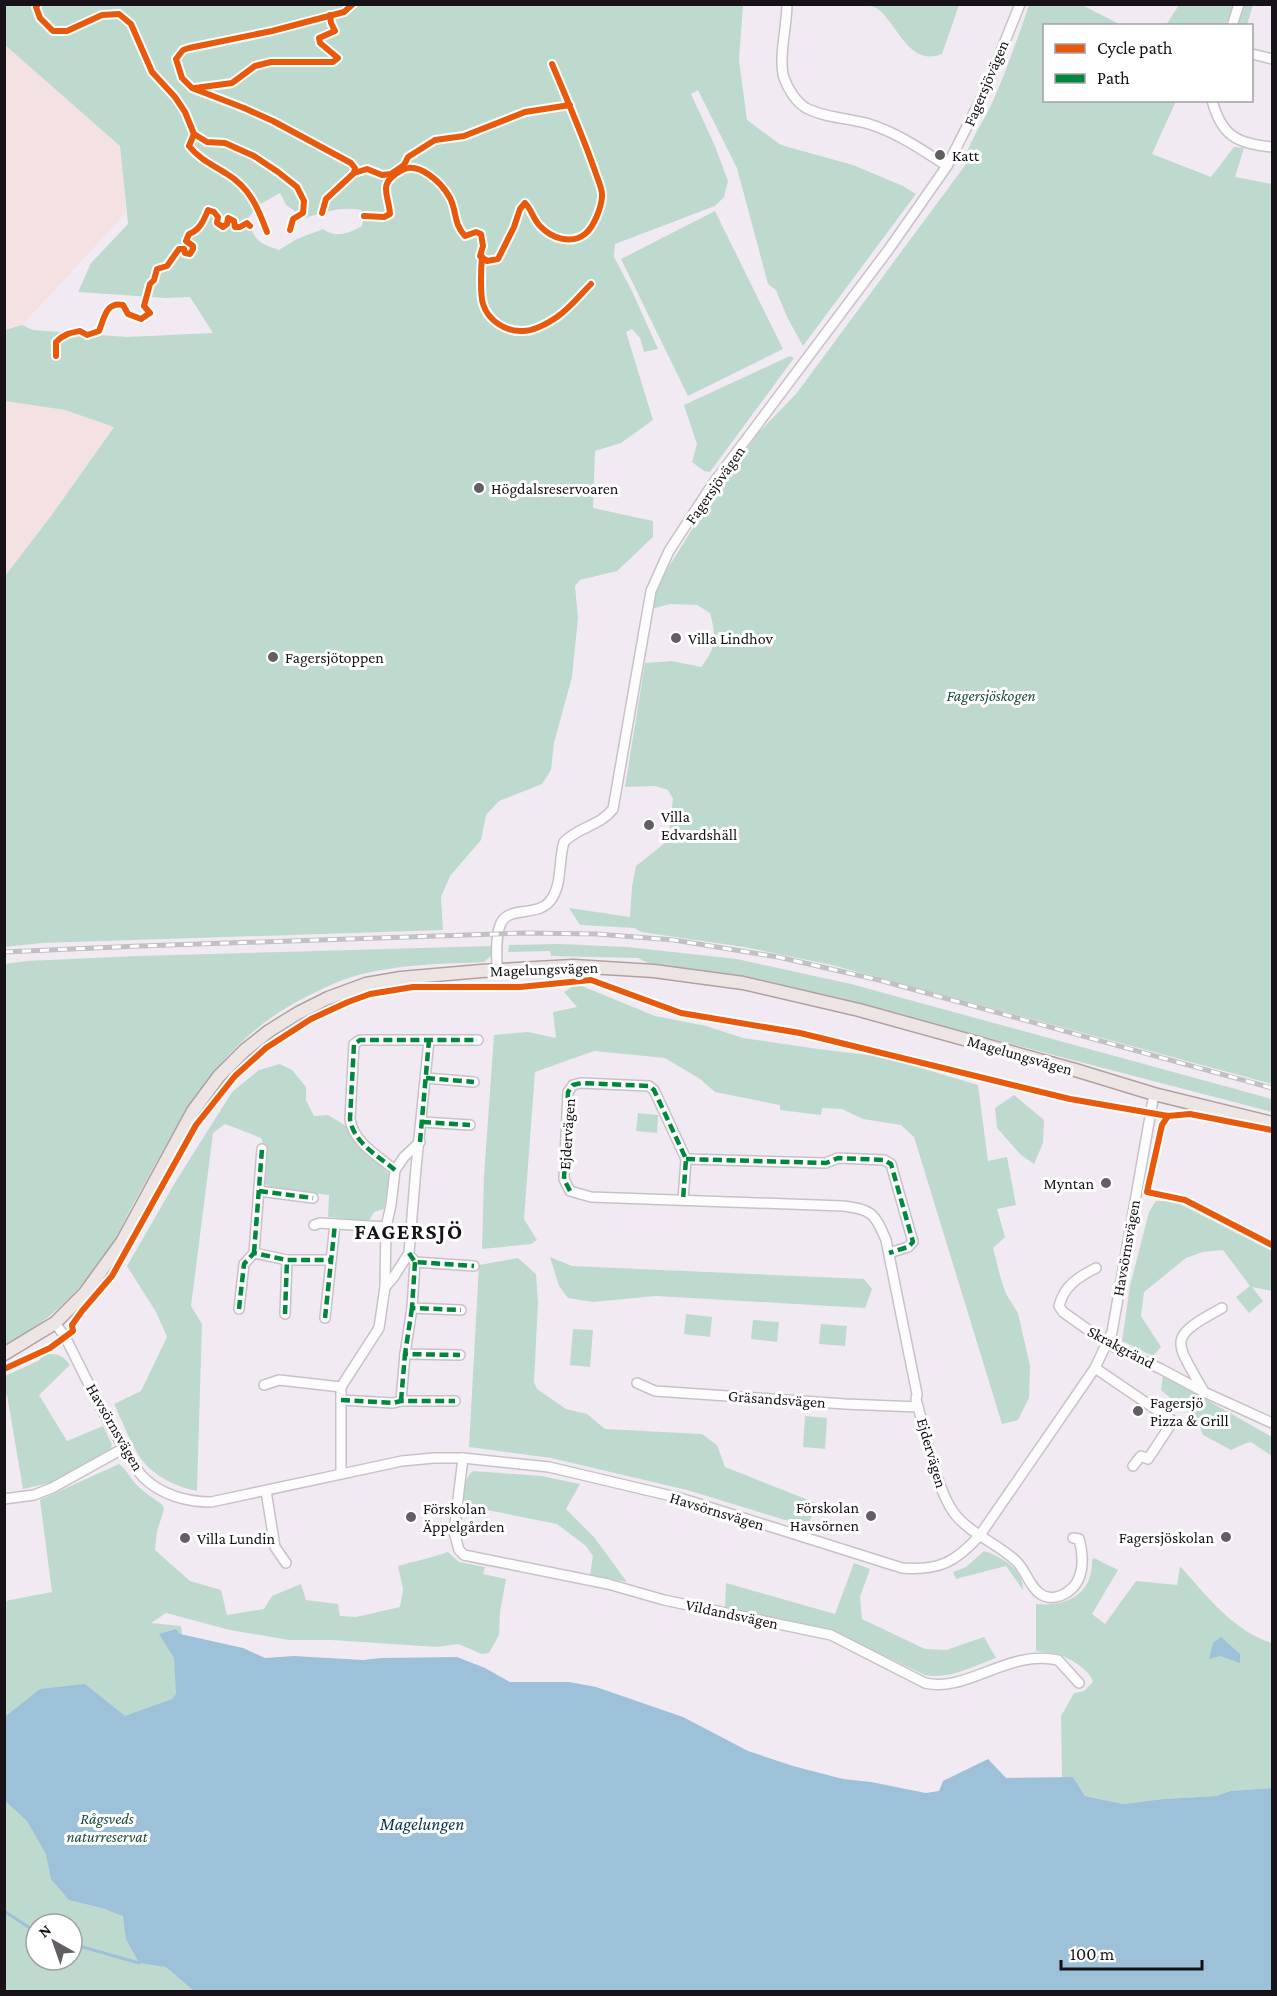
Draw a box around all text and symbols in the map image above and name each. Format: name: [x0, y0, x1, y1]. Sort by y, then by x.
legend: [1043, 24, 1253, 102]
street label: Fagersjövägen: [960, 37, 1013, 129]
text: Cycle path: [1097, 38, 1173, 58]
text: Path: [1097, 68, 1130, 88]
place label: Katt: [952, 147, 980, 164]
marker: Katt: [933, 148, 947, 162]
street label: Fagersjövägen: [682, 442, 749, 528]
place label: Högdalsreservoaren: [491, 480, 619, 498]
marker: Högdalsreservoaren: [472, 481, 486, 495]
place label: Villa Lindhov: [688, 630, 774, 647]
marker: Villa Lindhov: [669, 631, 683, 645]
place label: Fagersjötoppen: [285, 649, 384, 667]
marker: Fagersjötoppen: [266, 650, 280, 664]
park label: Fagersjöskogen: [946, 687, 1036, 705]
place label: Villa Edvardshäll: [661, 808, 737, 843]
marker: Villa Edvardshäll: [642, 818, 656, 832]
street label: Magelungsvägen: [490, 959, 599, 980]
street label: Magelungsvägen: [965, 1032, 1075, 1079]
street label: Ejdervägen: [556, 1097, 579, 1170]
place label: Myntan: [1044, 1175, 1094, 1193]
marker: Myntan: [1099, 1176, 1113, 1190]
street label: Havsörnsvägen: [1109, 1198, 1144, 1298]
district label: FAGERSJÖ: [354, 1219, 464, 1244]
street label: Skrakgränd: [1084, 1322, 1158, 1373]
street label: Havsörnsvägen: [82, 1380, 147, 1474]
street label: Gräsandsvägen: [728, 1387, 827, 1412]
place label: Fagersjö Pizza & Grill: [1150, 1394, 1229, 1429]
marker: Fagersjö Pizza & Grill: [1131, 1404, 1145, 1418]
street label: Ejdervägen: [913, 1416, 950, 1490]
street label: Havsörnsvägen: [667, 1489, 767, 1534]
place label: Förskolan Havsörnen: [790, 1499, 859, 1534]
place label: Förskolan Äppelgården: [423, 1500, 505, 1536]
marker: Förskolan Havsörnen: [864, 1509, 878, 1523]
marker: Förskolan Äppelgården: [404, 1510, 418, 1524]
place label: Fagersjöskolan: [1119, 1529, 1214, 1547]
place label: Villa Lundin: [197, 1530, 275, 1547]
marker: Fagersjöskolan: [1219, 1530, 1233, 1544]
marker: Villa Lundin: [178, 1531, 192, 1545]
street label: Vildandsvägen: [684, 1596, 780, 1633]
park label: Rågsveds naturreservat: [66, 1810, 148, 1845]
water label: Magelungen: [379, 1814, 464, 1834]
north arrow: [24, 1912, 84, 1972]
text: N: [35, 1921, 54, 1941]
scale bar: [1061, 1933, 1202, 1971]
text: 100 m: [1070, 1944, 1115, 1964]

